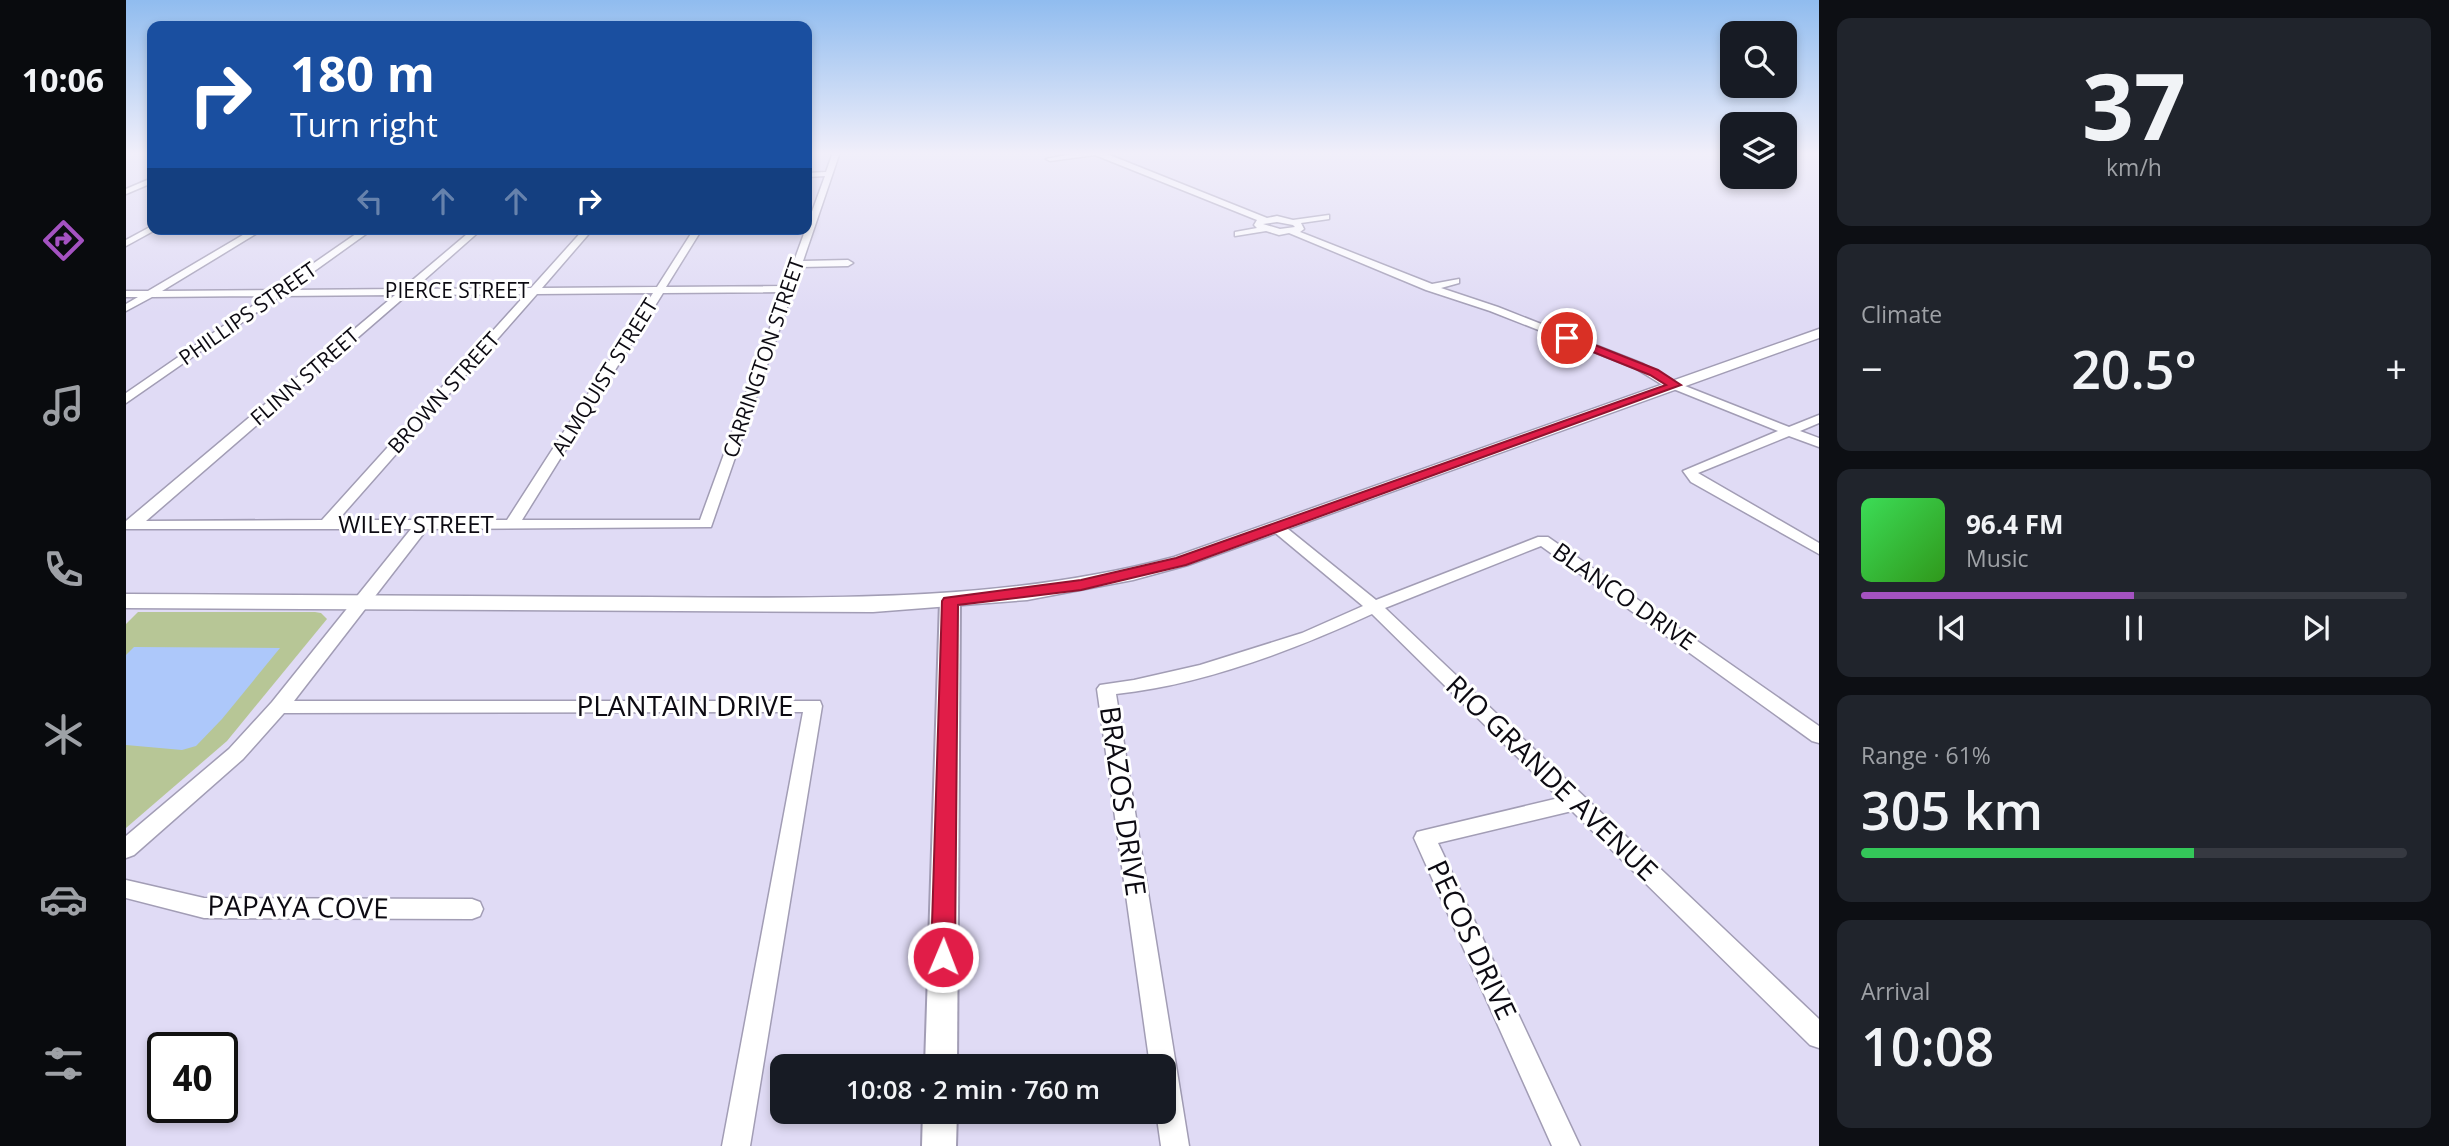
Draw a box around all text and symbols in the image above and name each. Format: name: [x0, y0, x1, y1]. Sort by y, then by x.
map controls: [1720, 21, 1797, 189]
button: search: [1720, 21, 1797, 98]
text: 180 m: [290, 40, 435, 106]
text: 37: [2082, 43, 2186, 167]
icon: right: [175, 49, 266, 140]
text: 10:06: [22, 58, 104, 101]
text: Turn right: [290, 103, 438, 146]
button: layers: [1720, 112, 1797, 189]
text: km/h: [2106, 151, 2162, 183]
icon: left: [351, 182, 389, 220]
icon: ahead: [424, 182, 462, 220]
icon: ahead: [497, 182, 535, 220]
icon: right: [570, 182, 608, 220]
icon: directions: [39, 216, 88, 265]
street label: CARRINGTON STREET: [716, 254, 811, 461]
street label: PHILLIPS STREET: [173, 255, 322, 371]
street label: PIERCE STREET: [385, 276, 530, 304]
street label: ALMQUIST STREET: [545, 292, 664, 460]
text: Climate: [1861, 298, 1942, 330]
pin: [1537, 308, 1597, 368]
icon: arrive: [1548, 319, 1586, 357]
street label: FLINN STREET: [244, 321, 365, 431]
street label: BROWN STREET: [381, 325, 506, 459]
text: 20.5°: [2071, 333, 2197, 404]
text: −: [1861, 342, 1883, 394]
text: +: [2385, 342, 2407, 394]
icon: music: [39, 381, 88, 430]
text: 96.4 FM: [1966, 506, 2064, 542]
street label: WILEY STREET: [338, 507, 494, 540]
street label: BLANCO DRIVE: [1547, 534, 1703, 657]
text: Music: [1966, 542, 2029, 574]
icon: phone: [39, 545, 88, 594]
icon: previous: [1933, 609, 1971, 647]
icon: pause: [2115, 609, 2153, 647]
icon: next: [2297, 609, 2335, 647]
street label: RIO GRANDE AVENUE: [1439, 666, 1667, 888]
street label: PLANTAIN DRIVE: [576, 686, 794, 724]
street label: BRAZOS DRIVE: [1092, 704, 1156, 898]
icon: climate: [39, 710, 88, 759]
text: Range · 61%: [1861, 739, 1991, 771]
text: 305 km: [1861, 774, 2043, 845]
street label: PECOS DRIVE: [1419, 854, 1526, 1026]
icon: car: [39, 875, 88, 924]
street label: PAPAYA COVE: [207, 885, 389, 927]
position arrow: [906, 920, 980, 994]
text: Arrival: [1861, 975, 1930, 1007]
text: 10:08: [1861, 1010, 1994, 1081]
speed limit sign: 40: [147, 1032, 238, 1123]
icon: filters: [39, 1039, 88, 1088]
text: 10:08 · 2 min · 760 m: [846, 1071, 1100, 1107]

